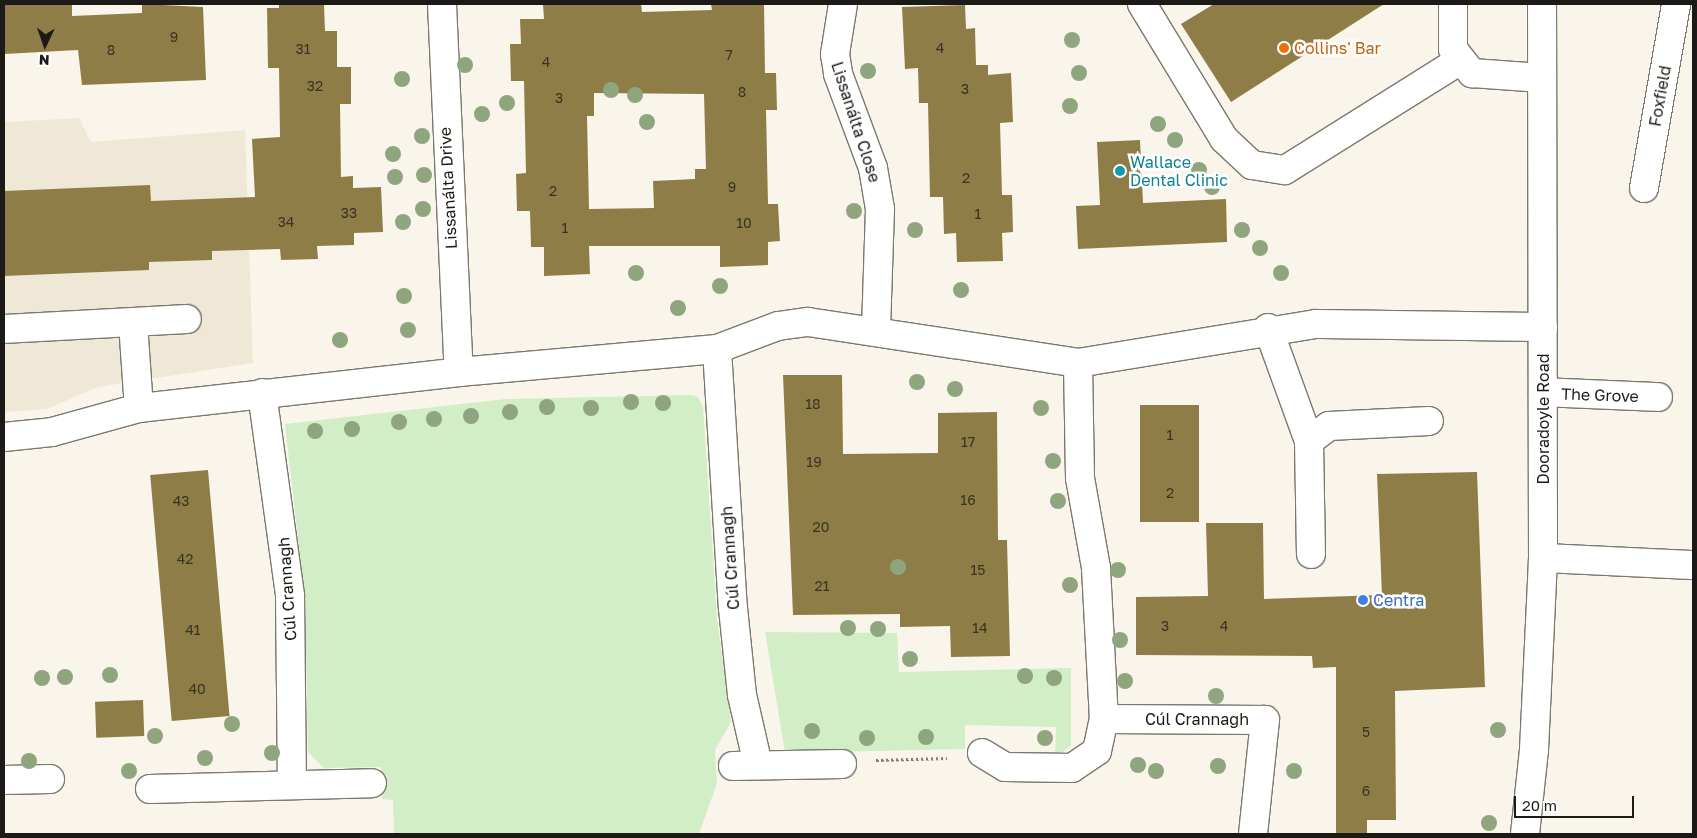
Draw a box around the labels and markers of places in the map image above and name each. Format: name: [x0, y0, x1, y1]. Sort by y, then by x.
place label: Collins' Bar: [1294, 38, 1381, 58]
marker: Collins' Bar: [1278, 42, 1290, 54]
place label: Wallace Dental Clinic: [1130, 152, 1228, 190]
marker: Wallace Dental Clinic: [1114, 165, 1126, 177]
place label: Centra: [1373, 590, 1424, 610]
marker: Centra: [1357, 594, 1369, 606]

